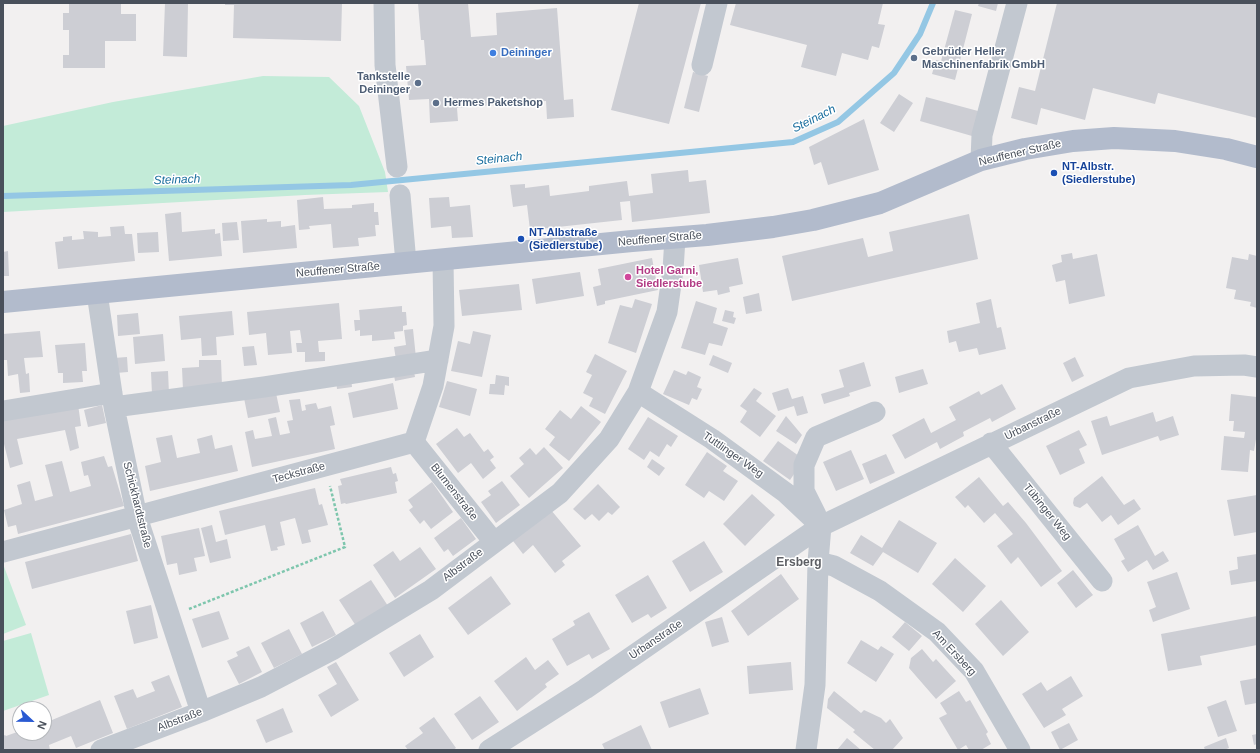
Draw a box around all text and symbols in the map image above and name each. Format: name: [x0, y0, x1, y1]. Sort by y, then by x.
place label: Gebrüder Heller Maschinenfabrik GmbH: [922, 45, 1045, 71]
place label: Deininger: [501, 46, 552, 60]
marker: Deininger: [488, 48, 498, 58]
marker: Gebrüder Heller Maschinenfabrik GmbH: [909, 53, 919, 63]
place label: Tankstelle Deininger: [357, 70, 410, 96]
marker: Tankstelle Deininger: [413, 78, 423, 88]
place label: Hermes Paketshop: [444, 96, 543, 110]
marker: Hermes Paketshop: [431, 98, 441, 108]
water label: Steinach: [790, 102, 838, 136]
street label: Neuffener Straße: [978, 137, 1062, 169]
water label: Steinach: [475, 149, 523, 169]
place label: NT-Albstr. (Siedlerstube): [1062, 160, 1135, 186]
marker: NT-Albstr. (Siedlerstube): [1049, 168, 1059, 178]
water label: Steinach: [153, 172, 201, 188]
place label: NT-Albstraße (Siedlerstube): [529, 226, 602, 252]
street label: Neuffener Straße: [617, 229, 703, 249]
marker: NT-Albstraße (Siedlerstube): [516, 234, 526, 244]
street label: Neuffener Straße: [295, 260, 381, 280]
place label: Hotel Garni, Siedlerstube: [636, 264, 702, 290]
marker: Hotel Garni, Siedlerstube: [623, 272, 633, 282]
street label: Urbanstraße: [1003, 405, 1063, 443]
street label: Tuttlinger Weg: [700, 429, 766, 481]
street label: Schickhardtstraße: [120, 460, 154, 550]
street label: Teckstraße: [271, 460, 327, 486]
street label: Blumenstraße: [428, 461, 480, 523]
street label: Tübinger Weg: [1020, 481, 1074, 543]
street label: Albstraße: [440, 546, 486, 584]
district label: Ersberg: [776, 556, 822, 570]
street label: Urbanstraße: [627, 617, 685, 663]
street label: Am Ersberg: [929, 627, 979, 679]
north arrow: [12, 701, 52, 741]
street label: Albstraße: [156, 705, 204, 735]
text: N: [35, 719, 49, 731]

